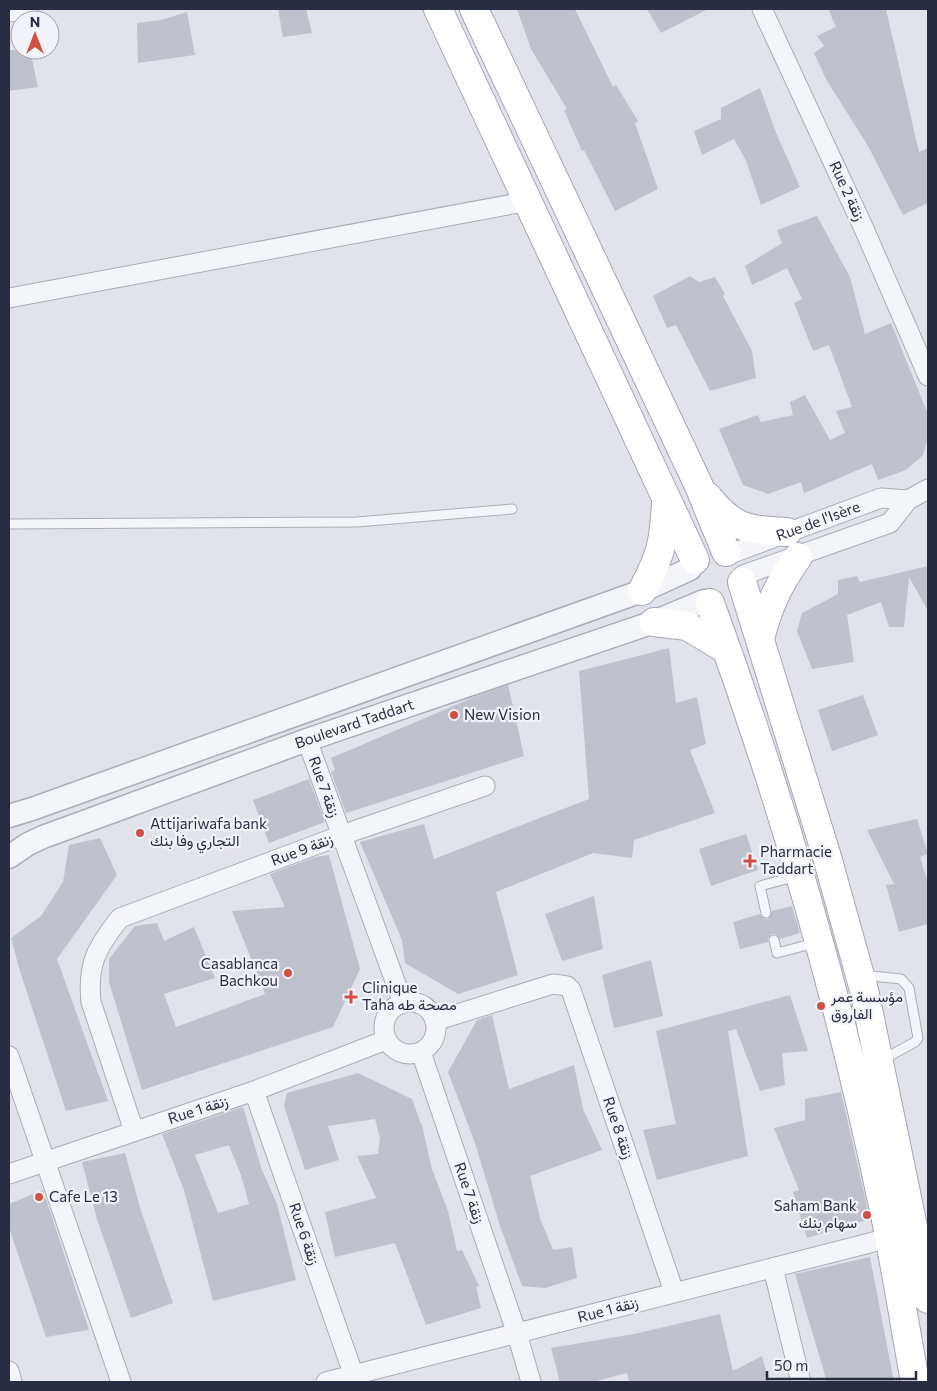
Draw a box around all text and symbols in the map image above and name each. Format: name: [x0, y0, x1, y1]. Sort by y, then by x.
north arrow: [10, 10, 60, 60]
text: N: [30, 13, 40, 30]
street label: Rue 2 زنقة: [825, 158, 870, 224]
street label: Rue de l'Isère: [773, 497, 862, 544]
street label: Boulevard Taddart: [292, 694, 416, 752]
place label: New Vision: [464, 705, 540, 723]
marker: New Vision: [448, 709, 460, 721]
street label: Rue 7 زنقة: [305, 754, 344, 820]
place label: Attijariwafa bank التجاري وفا بنك: [150, 814, 267, 854]
marker: Attijariwafa bank التجاري وفا بنك: [134, 827, 146, 839]
street label: Rue 9 زنقة: [268, 829, 335, 870]
place label: Pharmacie Taddart: [760, 842, 832, 877]
marker: Pharmacie Taddart: [744, 855, 756, 867]
place label: Casablanca Bachkou: [201, 954, 278, 989]
marker: Casablanca Bachkou: [282, 967, 294, 979]
place label: Clinique Taha مصحة طه: [362, 978, 457, 1013]
place label: مؤسسة عمر الفاروق: [830, 987, 903, 1023]
marker: Clinique Taha مصحة طه: [344, 990, 358, 1004]
marker: مؤسسة عمر الفاروق: [815, 1000, 827, 1012]
street label: Rue 1 زنقة: [165, 1091, 230, 1128]
street label: Rue 8 زنقة: [599, 1094, 638, 1162]
street label: Rue 7 زنقة: [450, 1160, 489, 1226]
place label: Cafe Le 13: [49, 1187, 118, 1205]
marker: Cafe Le 13: [33, 1191, 45, 1203]
place label: Saham Bank سهام بنك: [774, 1196, 857, 1233]
street label: Rue 6 زنقة: [285, 1200, 324, 1268]
marker: Saham Bank سهام بنك: [861, 1209, 873, 1221]
street label: Rue 1 زنقة: [575, 1292, 640, 1327]
scale bar: [767, 1348, 916, 1380]
text: 50 m: [774, 1356, 808, 1374]

